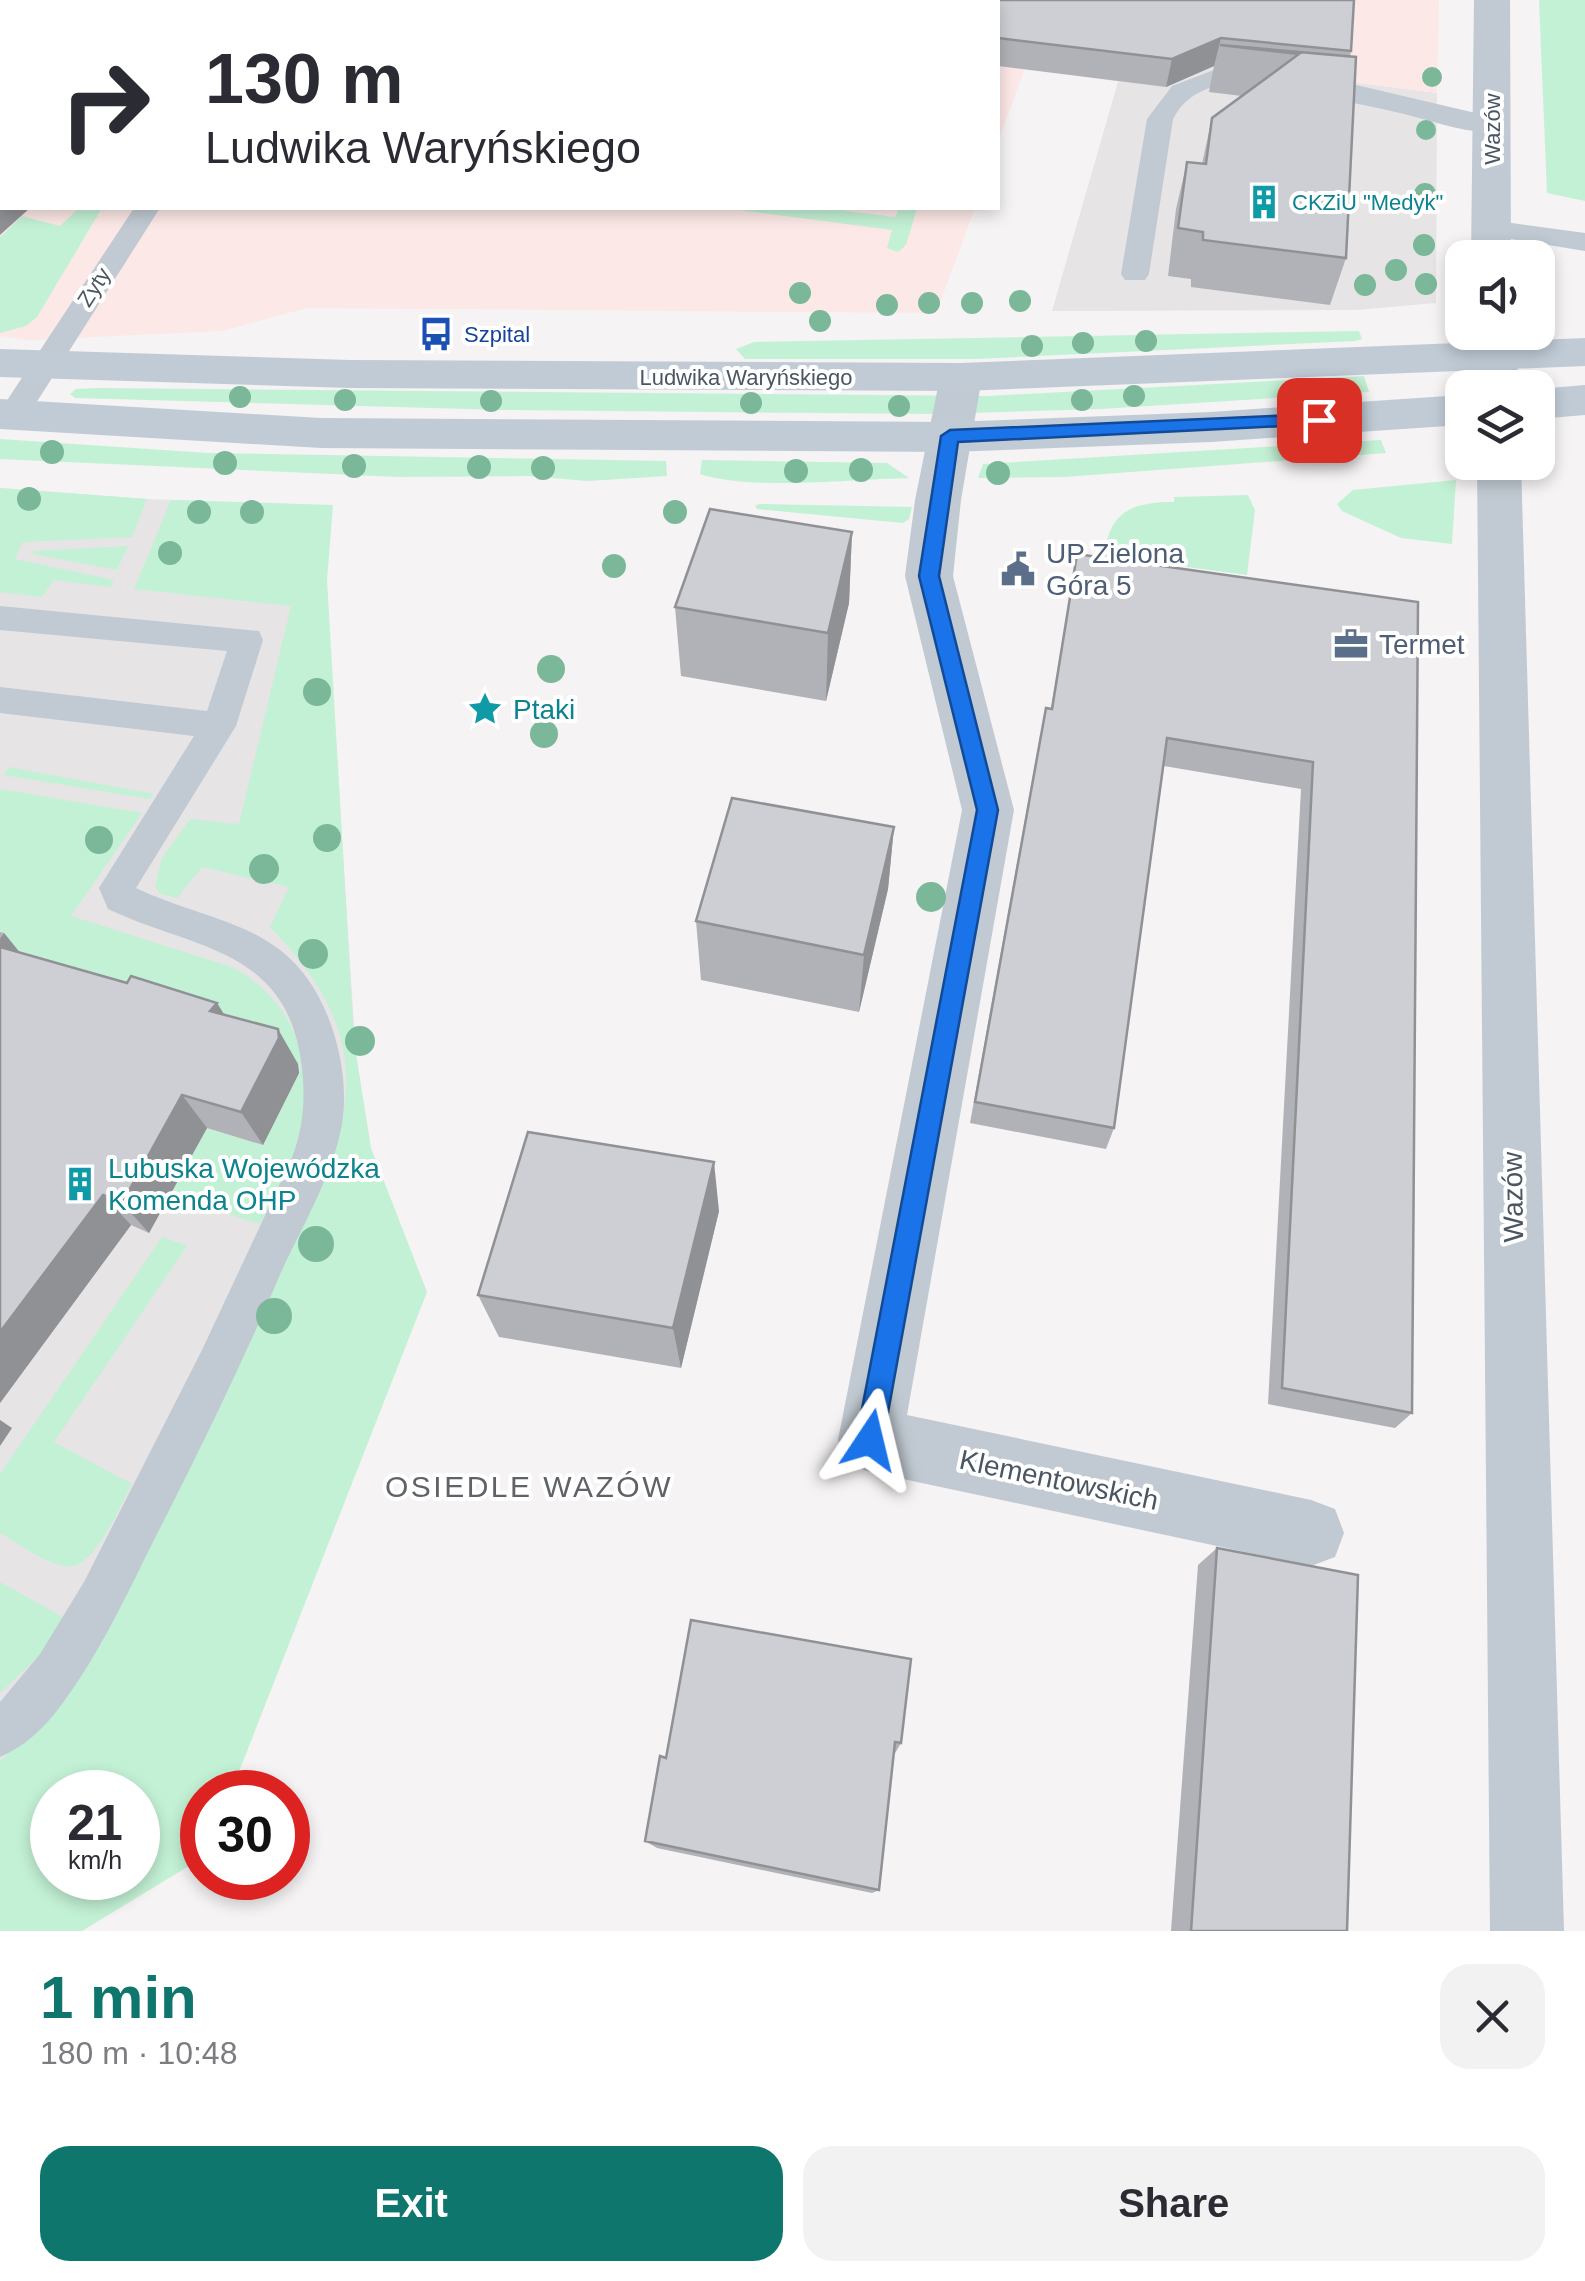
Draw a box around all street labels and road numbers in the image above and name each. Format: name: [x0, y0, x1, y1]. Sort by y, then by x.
street label: Wazów: [1480, 93, 1505, 165]
street label: Zyty: [72, 263, 116, 311]
street label: Ludwika Waryńskiego: [639, 365, 853, 390]
street label: Wazów: [1497, 1151, 1529, 1243]
street label: Klementowskich: [957, 1444, 1161, 1516]

